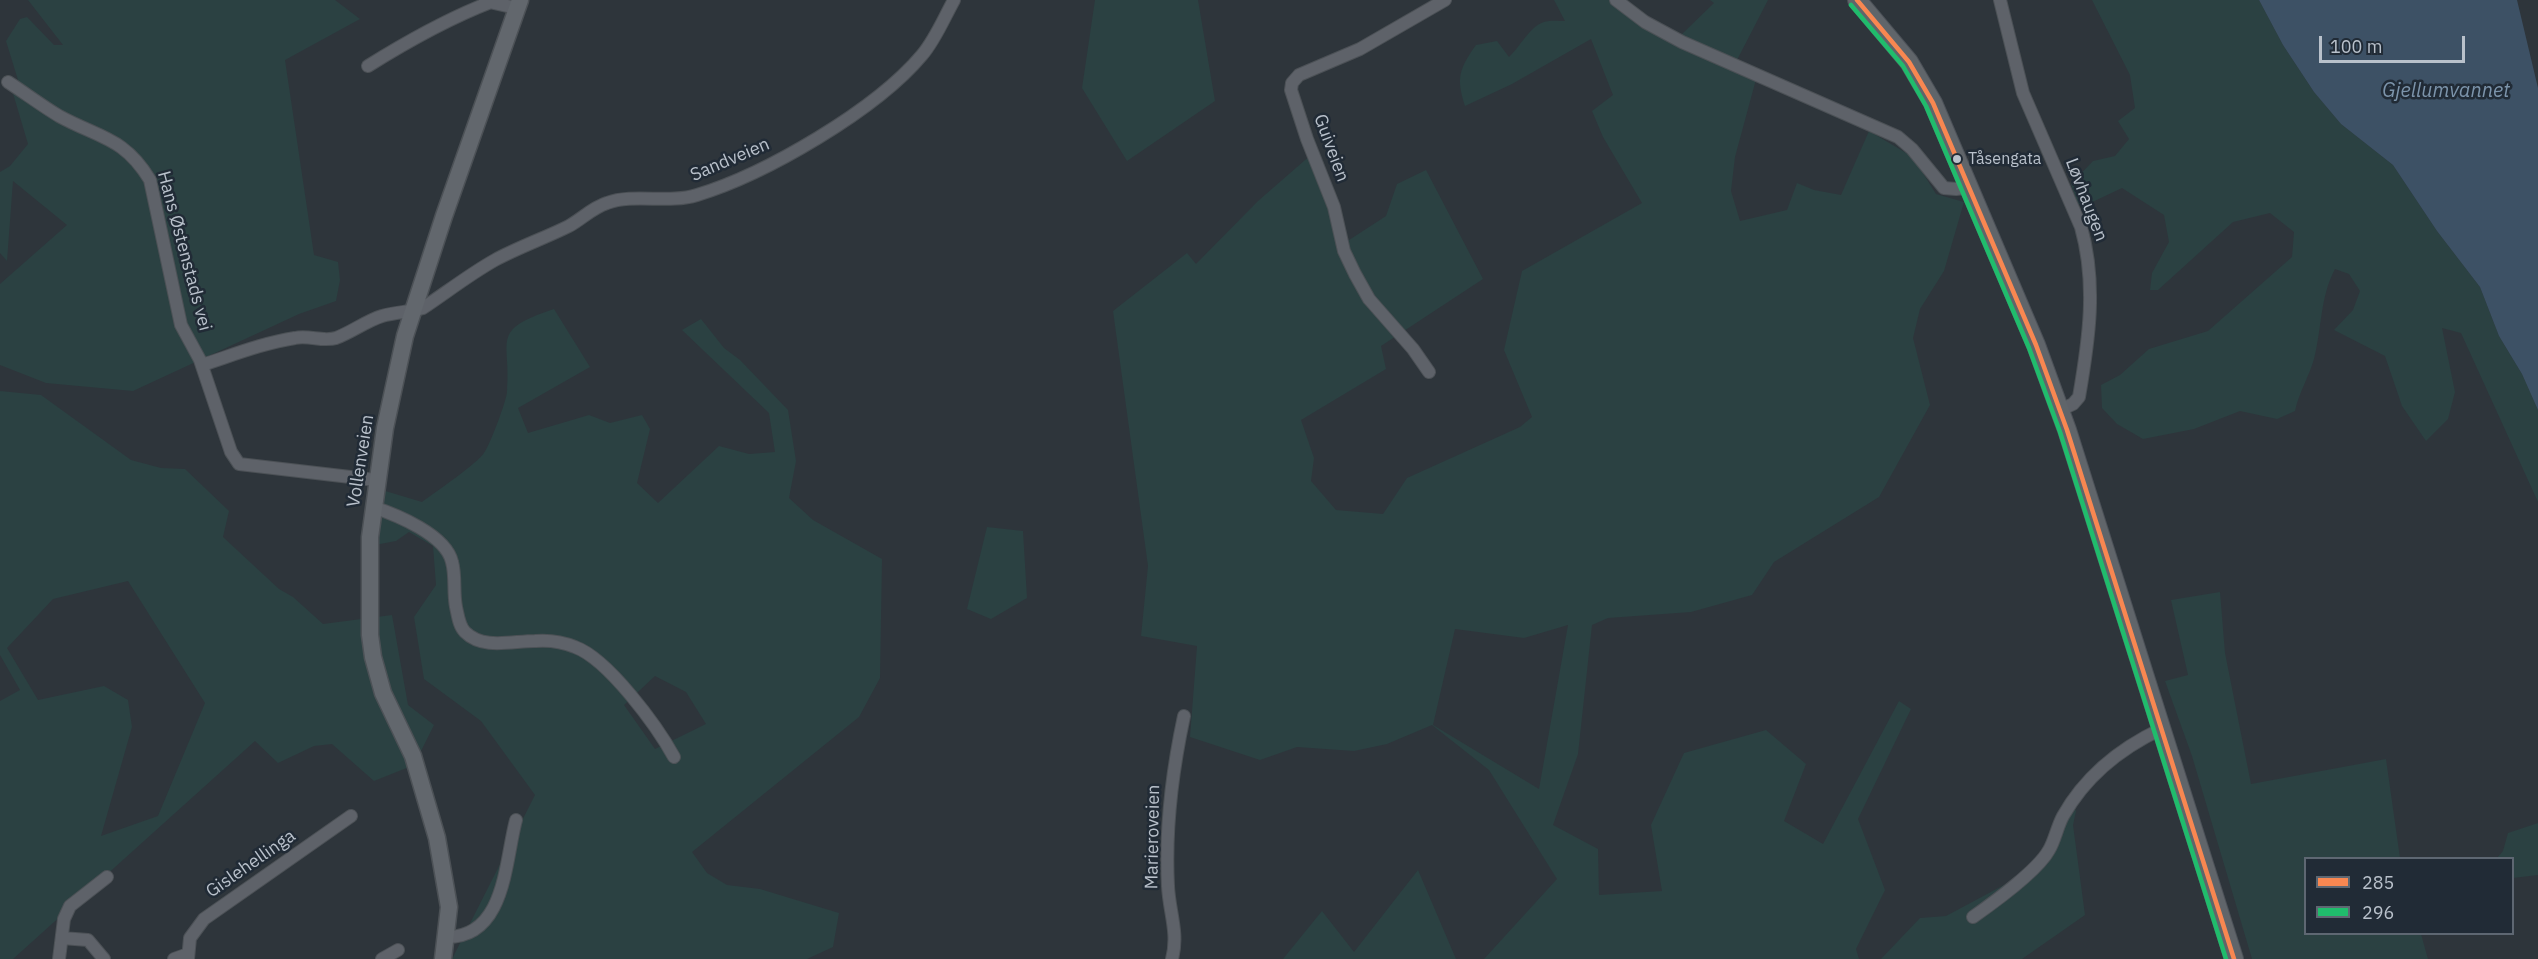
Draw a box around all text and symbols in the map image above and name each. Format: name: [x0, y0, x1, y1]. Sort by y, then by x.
scale bar: [2322, 24, 2468, 62]
text: 100 m: [2330, 35, 2382, 58]
water label: Gjellumvannet: [2382, 79, 2510, 103]
street label: Guiveien: [1309, 111, 1353, 185]
street label: Sandveien: [687, 134, 773, 186]
place label: Tåsengata: [1968, 149, 2041, 169]
marker: Tåsengata: [1951, 153, 1963, 165]
street label: Løvhaugen: [2060, 155, 2112, 245]
street label: Hans Østenstads vei: [152, 169, 216, 333]
street label: Vollenveien: [343, 413, 379, 509]
street label: Marieroveien: [1141, 784, 1165, 890]
street label: Gislehellinga: [202, 825, 300, 903]
legend: [2304, 857, 2514, 935]
text: 285: [2362, 871, 2394, 894]
text: 296: [2362, 901, 2394, 924]

